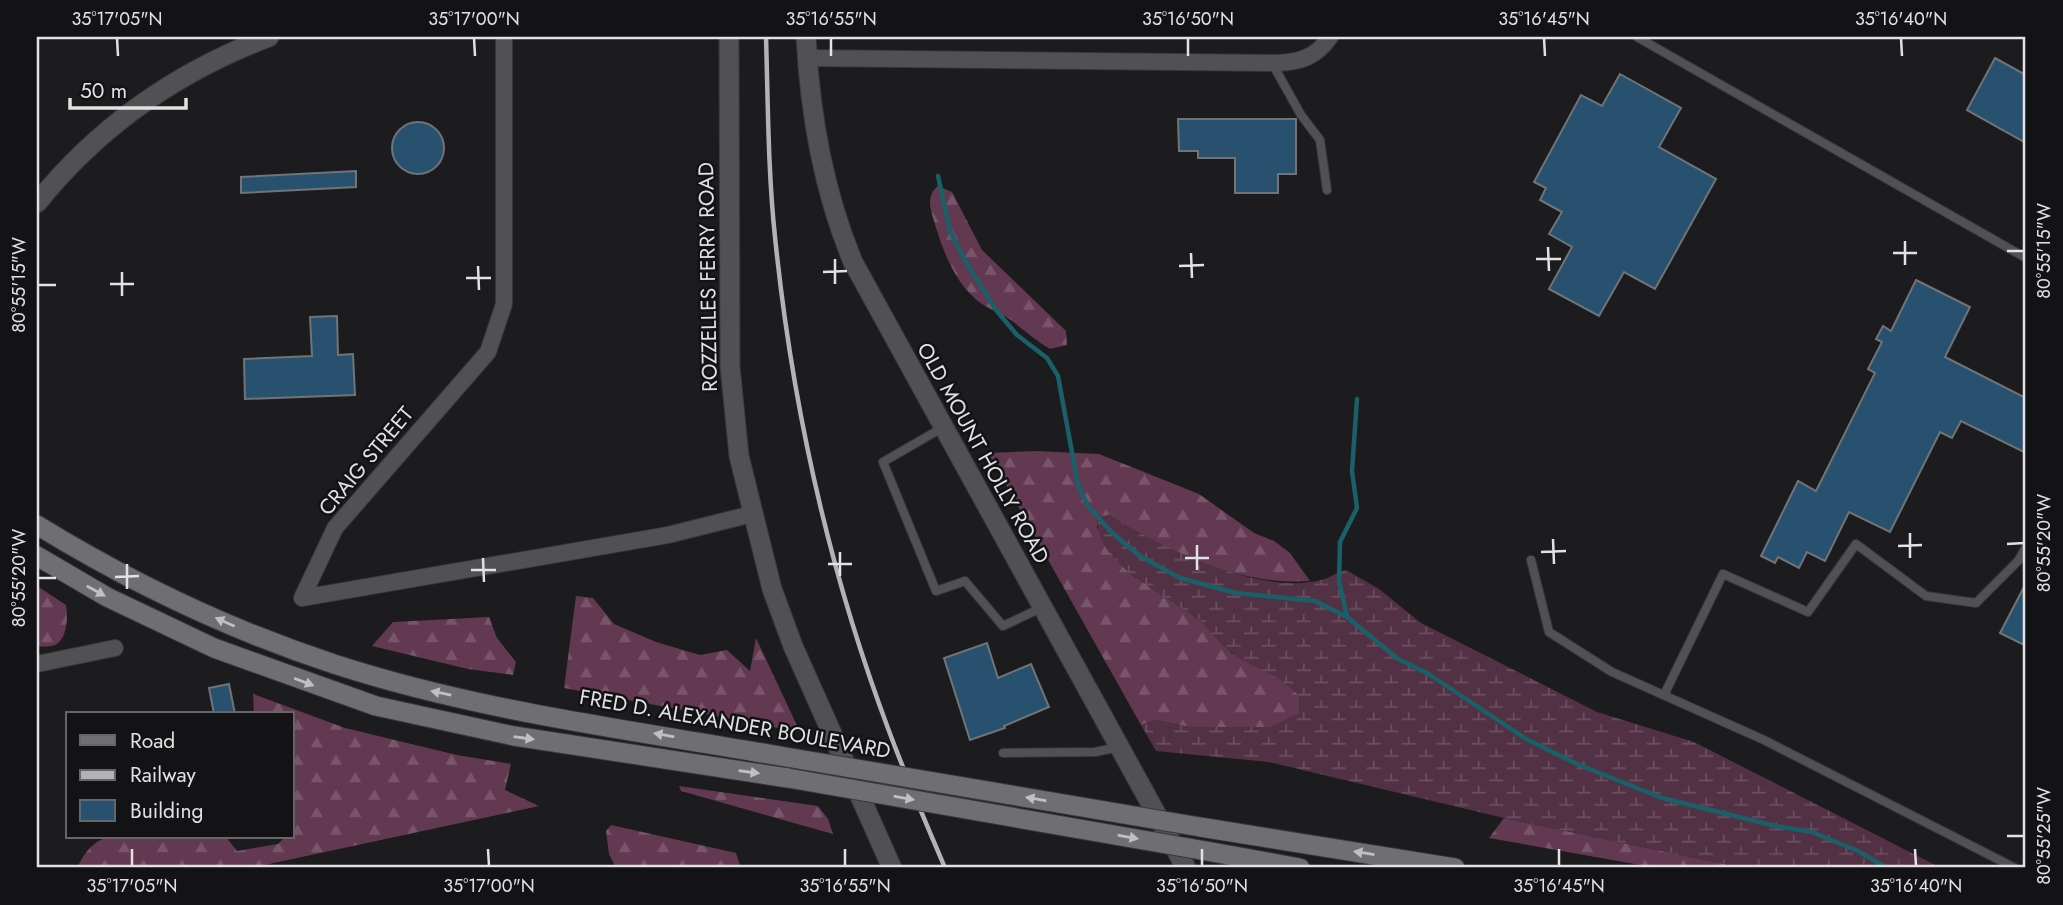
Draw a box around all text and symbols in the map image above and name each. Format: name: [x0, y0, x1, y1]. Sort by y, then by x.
text: 35°17'05"N: [72, 6, 162, 32]
text: 35°17'00"N: [428, 6, 520, 32]
text: 35°16'55"N: [785, 6, 877, 32]
text: 35°16'50"N: [1142, 6, 1234, 32]
text: 35°16'45"N: [1498, 6, 1590, 32]
text: 35°16'40"N: [1855, 6, 1947, 32]
scale bar: [70, 66, 186, 110]
text: 50 m: [80, 76, 127, 106]
street label: ROZZELLES FERRY ROAD: [691, 162, 725, 392]
text: 80°55'15"W: [2031, 203, 2057, 299]
text: 80°55'15"W: [6, 237, 32, 333]
street label: OLD MOUNT HOLLY ROAD: [910, 337, 1056, 569]
street label: CRAIG STREET: [312, 400, 421, 522]
text: 80°55'20"W: [2031, 494, 2057, 592]
text: 80°55'20"W: [6, 529, 32, 627]
one-way arrow: [86, 585, 105, 597]
one-way arrow: [215, 616, 235, 628]
one-way arrow: [293, 677, 314, 688]
street label: FRED D. ALEXANDER BOULEVARD: [577, 682, 893, 766]
one-way arrow: [430, 687, 452, 698]
legend: [66, 712, 294, 838]
text: Road: [130, 726, 175, 756]
one-way arrow: [653, 730, 675, 741]
one-way arrow: [513, 732, 535, 743]
text: Railway: [130, 760, 196, 790]
one-way arrow: [738, 767, 760, 778]
text: 80°55'25"W: [2031, 787, 2057, 885]
one-way arrow: [893, 793, 915, 804]
one-way arrow: [1025, 793, 1047, 804]
text: Building: [130, 796, 203, 826]
one-way arrow: [1117, 832, 1139, 843]
one-way arrow: [1352, 847, 1374, 858]
text: 35°17'05"N: [87, 873, 177, 899]
text: 35°17'00"N: [443, 873, 535, 899]
text: 35°16'55"N: [799, 873, 891, 899]
text: 35°16'50"N: [1156, 873, 1248, 899]
text: 35°16'45"N: [1513, 873, 1605, 899]
text: 35°16'40"N: [1870, 873, 1962, 899]

